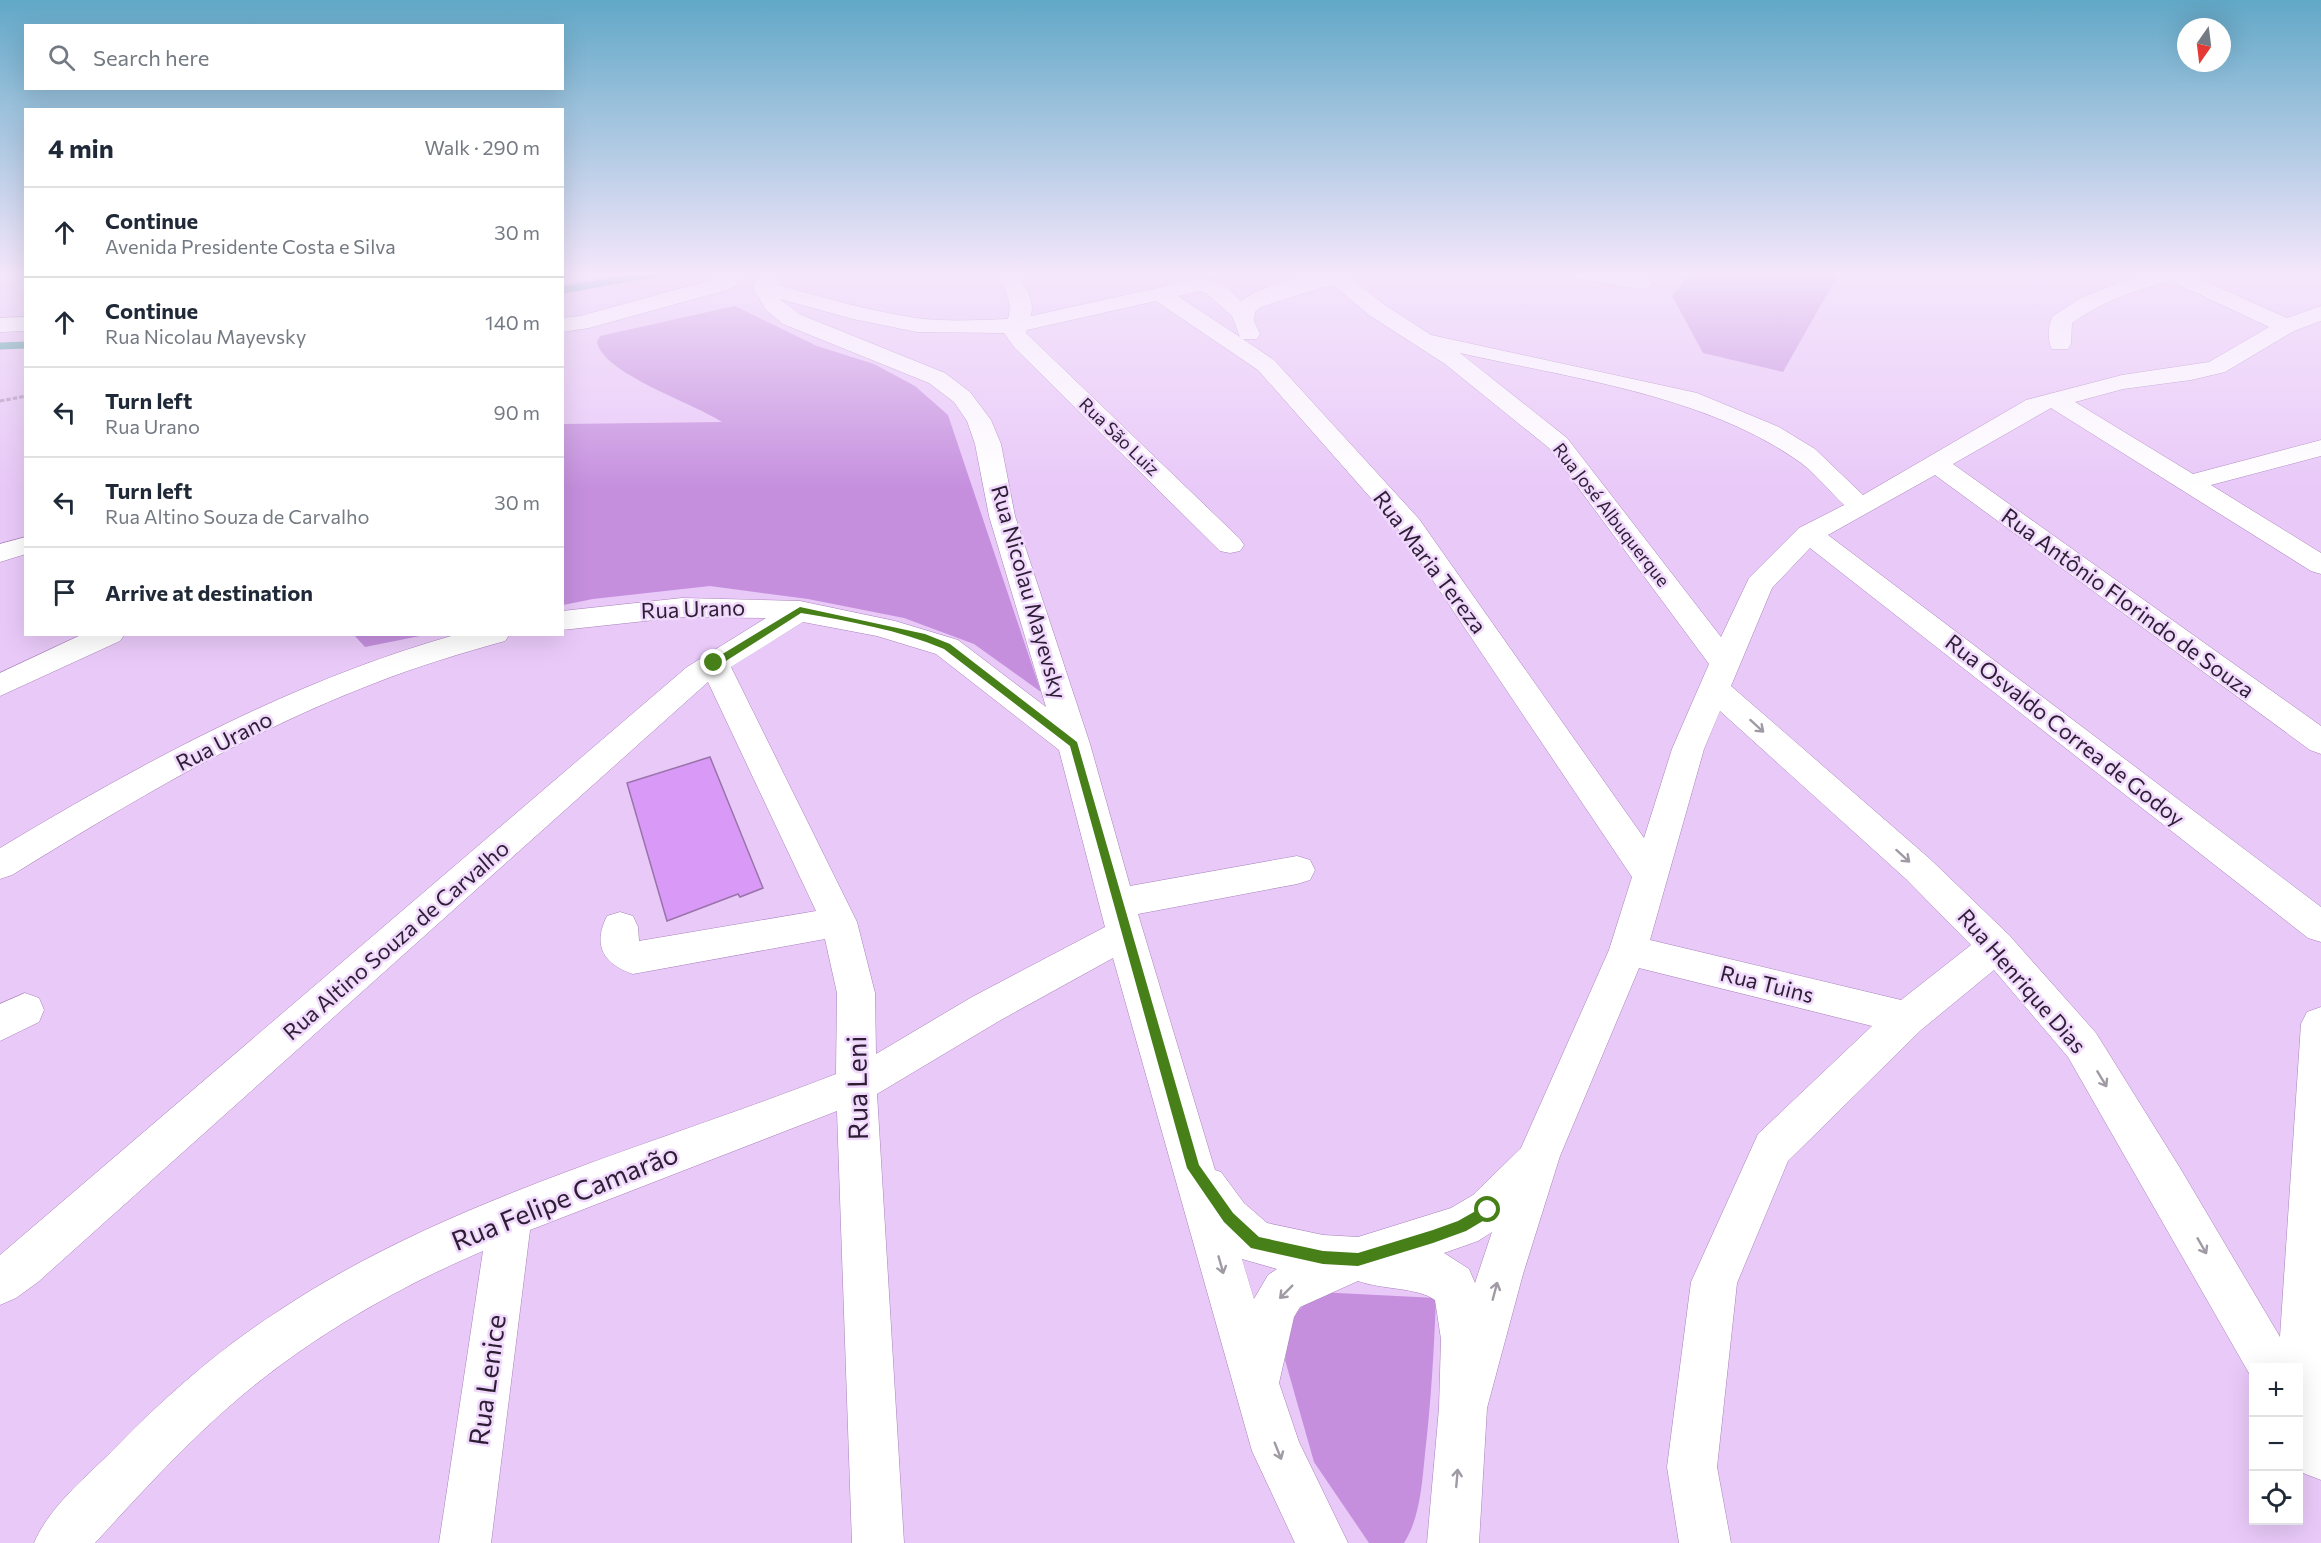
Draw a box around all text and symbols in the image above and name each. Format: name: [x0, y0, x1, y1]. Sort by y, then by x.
north arrow: [2177, 18, 2231, 72]
search box: [24, 24, 564, 90]
icon: search: [45, 41, 78, 74]
text: Search here: [93, 44, 209, 71]
text: 4 min: [48, 132, 114, 163]
text: Walk · 290 m: [424, 135, 540, 159]
text: Continue: [105, 207, 198, 234]
icon: ahead: [48, 216, 81, 249]
text: 30 m: [494, 220, 540, 244]
text: Avenida Presidente Costa e Silva: [105, 234, 396, 258]
text: Continue: [105, 297, 198, 324]
icon: ahead: [48, 306, 81, 339]
text: 140 m: [485, 310, 540, 334]
text: Rua Nicolau Mayevsky: [105, 324, 306, 348]
text: Turn left: [105, 387, 192, 414]
street label: Rua São Luiz: [1075, 393, 1164, 480]
icon: left: [48, 396, 81, 429]
text: 90 m: [494, 400, 540, 424]
text: Rua Urano: [105, 414, 200, 438]
street label: Rua José Albuquerque: [1549, 438, 1675, 591]
text: Turn left: [105, 477, 192, 504]
street label: Rua Nicolau Mayevsky: [986, 482, 1073, 702]
street label: Rua Maria Tereza: [1368, 485, 1493, 638]
icon: left: [48, 486, 81, 519]
text: 30 m: [494, 490, 540, 514]
street label: Rua Antônio Florindo de Souza: [1997, 502, 2260, 703]
text: Rua Altino Souza de Carvalho: [105, 504, 369, 528]
icon: arrive: [48, 576, 81, 609]
text: Arrive at destination: [105, 579, 313, 606]
street label: Rua Urano: [640, 593, 746, 624]
street label: Rua Osvaldo Correa de Godoy: [1940, 628, 2190, 831]
route end: [700, 649, 726, 675]
street label: Rua Urano: [171, 705, 276, 776]
one-way arrow: [1749, 719, 1765, 733]
street label: Rua Altino Souza de Carvalho: [277, 834, 514, 1045]
one-way arrow: [1895, 849, 1910, 863]
street label: Rua Henrique Dias: [1952, 903, 2092, 1058]
street label: Rua Tuins: [1718, 959, 1817, 1008]
street label: Rua Leni: [839, 1036, 874, 1141]
one-way arrow: [2097, 1070, 2109, 1087]
street label: Rua Felipe Camarão: [446, 1136, 683, 1257]
route start: [1474, 1196, 1500, 1222]
one-way arrow: [2197, 1237, 2209, 1254]
one-way arrow: [1216, 1255, 1227, 1274]
one-way arrow: [1490, 1282, 1501, 1301]
one-way arrow: [1279, 1285, 1294, 1299]
street label: Rua Lenice: [461, 1312, 512, 1447]
map controls: [2249, 1363, 2303, 1525]
button: +: [2249, 1363, 2303, 1417]
button: −: [2249, 1417, 2303, 1471]
one-way arrow: [1273, 1441, 1284, 1460]
one-way arrow: [1452, 1469, 1463, 1489]
button: locate: [2249, 1471, 2303, 1525]

